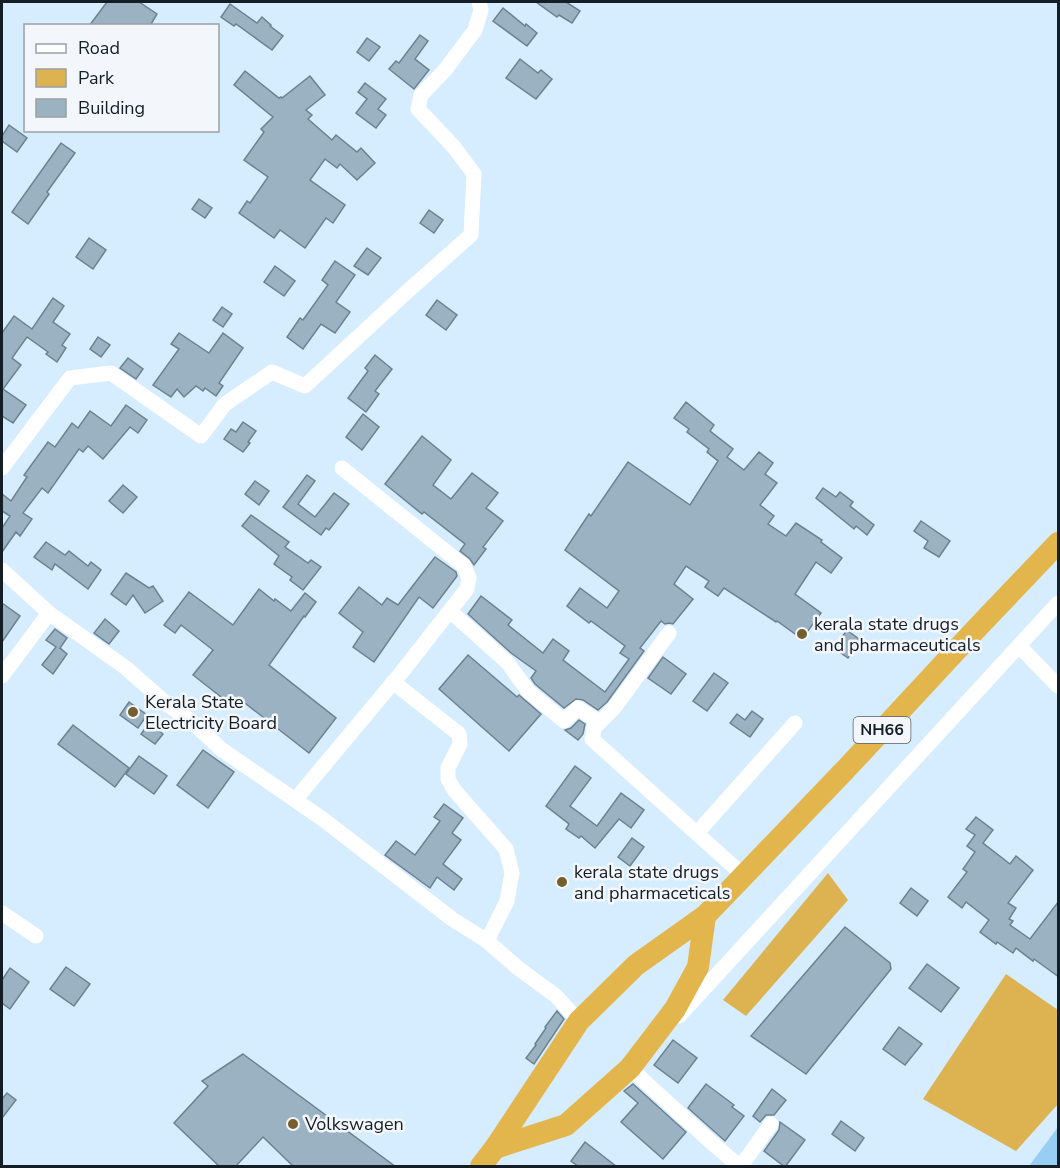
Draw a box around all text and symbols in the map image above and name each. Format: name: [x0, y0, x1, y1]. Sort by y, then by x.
legend: [24, 24, 219, 132]
text: Road: [78, 36, 120, 60]
text: Park: [78, 66, 115, 90]
text: Building: [78, 96, 145, 120]
place label: kerala state drugs and pharmaceuticals: [814, 612, 981, 657]
marker: kerala state drugs and pharmaceuticals: [795, 627, 809, 641]
place label: Kerala State Electricity Board: [145, 690, 277, 735]
marker: Kerala State Electricity Board: [126, 705, 140, 719]
road number: NH66: [854, 717, 910, 743]
place label: kerala state drugs and pharmaceticals: [574, 860, 730, 905]
marker: kerala state drugs and pharmaceticals: [555, 875, 569, 889]
place label: Volkswagen: [304, 1112, 404, 1136]
marker: Volkswagen: [286, 1117, 300, 1131]

